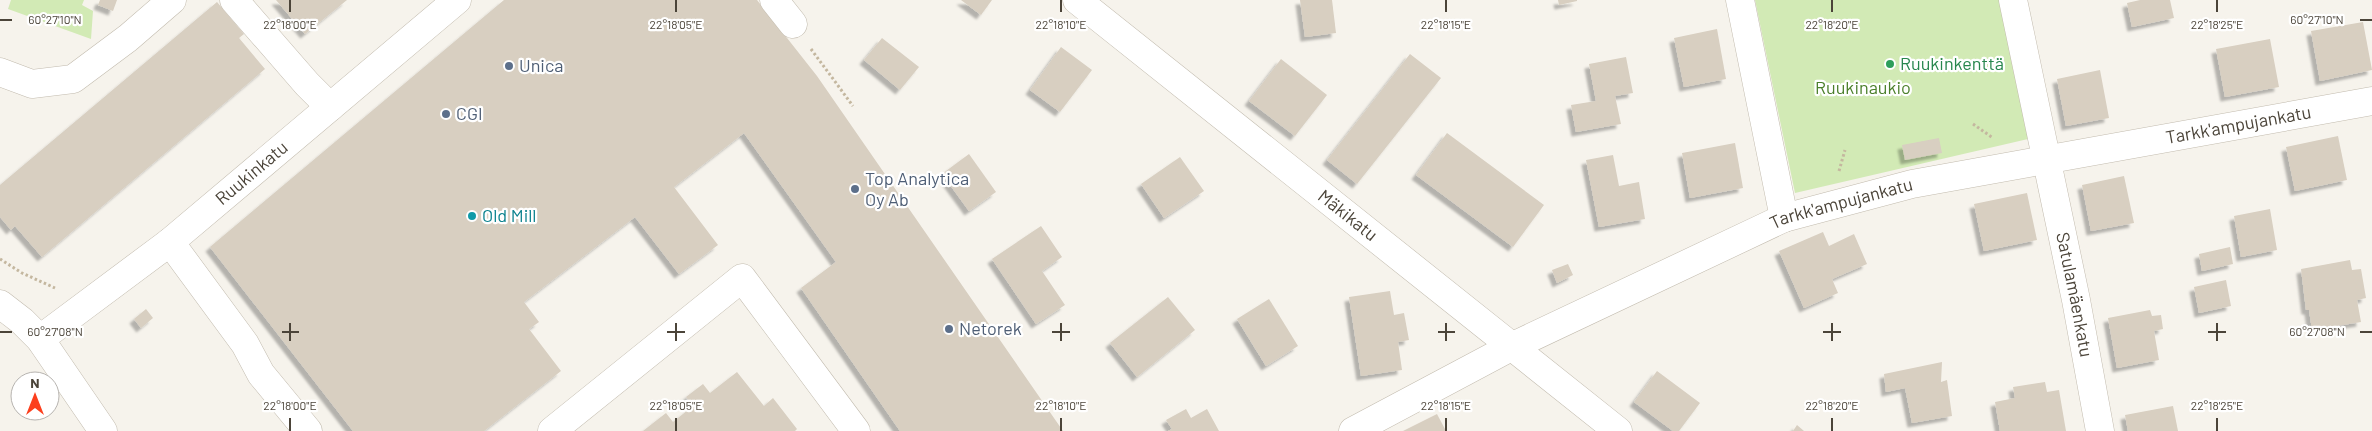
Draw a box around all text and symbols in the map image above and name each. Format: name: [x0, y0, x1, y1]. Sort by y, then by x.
text: 60°27'10"N: [28, 12, 82, 26]
text: 60°27'10"N: [2290, 12, 2344, 26]
text: 22°18'00"E: [263, 17, 317, 31]
text: 22°18'05"E: [650, 17, 702, 31]
text: 22°18'10"E: [1036, 17, 1086, 31]
text: 22°18'15"E: [1421, 17, 1471, 31]
text: 22°18'20"E: [1805, 17, 1859, 31]
text: 22°18'25"E: [2191, 17, 2243, 31]
place label: Ruukinkenttä: [1900, 52, 2004, 74]
place label: Unica: [519, 54, 564, 76]
marker: Ruukinkenttä: [1884, 58, 1896, 70]
marker: Unica: [503, 60, 515, 72]
park label: Ruukinaukio: [1815, 76, 1911, 98]
street label: Tarkk'ampujankatu: [2164, 100, 2313, 148]
place label: CGI: [456, 102, 483, 124]
marker: CGI: [440, 108, 452, 120]
street label: Ruukinkatu: [210, 136, 292, 209]
place label: Top Analytica Oy Ab: [865, 167, 969, 210]
street label: Tarkk'ampujankatu: [1766, 172, 1915, 233]
marker: Top Analytica Oy Ab: [849, 183, 861, 195]
street label: Mäkikatu: [1314, 184, 1382, 245]
place label: Old Mill: [482, 204, 537, 226]
marker: Old Mill: [466, 210, 478, 222]
street label: Satulamäenkatu: [2052, 230, 2098, 359]
place label: Netorek: [959, 317, 1022, 339]
marker: Netorek: [943, 323, 955, 335]
text: 60°27'08"N: [27, 324, 83, 338]
text: 60°27'08"N: [2289, 324, 2345, 338]
north arrow: [10, 371, 60, 421]
text: N: [30, 374, 40, 391]
text: 22°18'00"E: [263, 398, 317, 412]
text: 22°18'05"E: [650, 398, 702, 412]
text: 22°18'10"E: [1036, 398, 1086, 412]
text: 22°18'15"E: [1421, 398, 1471, 412]
text: 22°18'20"E: [1805, 398, 1859, 412]
text: 22°18'25"E: [2191, 398, 2243, 412]

